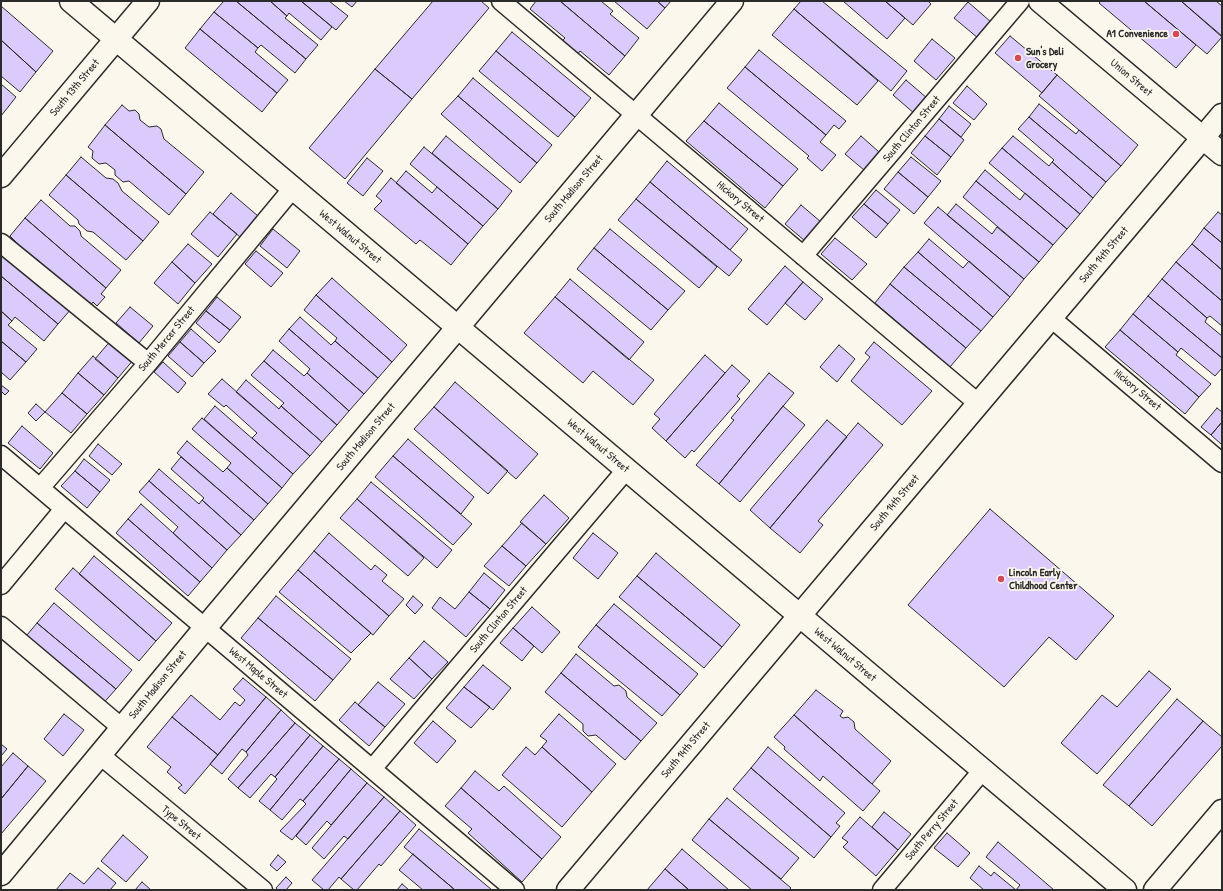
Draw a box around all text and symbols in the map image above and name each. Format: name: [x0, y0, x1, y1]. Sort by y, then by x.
place label: A1 Convenience: [1106, 27, 1168, 41]
marker: A1 Convenience: [1171, 29, 1181, 39]
place label: Sun's Deli Grocery: [1026, 45, 1064, 71]
marker: Sun's Deli Grocery: [1013, 53, 1023, 63]
street label: South 13th Street: [47, 57, 103, 119]
street label: Union Street: [1107, 57, 1155, 99]
street label: South Clinton Street: [880, 93, 944, 165]
street label: South Madison Street: [542, 153, 606, 225]
street label: Hickory Street: [714, 178, 766, 226]
street label: West Walnut Street: [316, 207, 384, 267]
street label: South 14th Street: [1077, 224, 1131, 286]
street label: South Mercer Street: [136, 304, 198, 374]
street label: Hickory Street: [1111, 366, 1163, 414]
street label: South Madison Street: [334, 401, 398, 473]
street label: West Walnut Street: [564, 416, 632, 476]
street label: South 14th Street: [868, 472, 922, 534]
place label: Lincoln Early Childhood Center: [1009, 566, 1077, 592]
marker: Lincoln Early Childhood Center: [996, 574, 1006, 584]
street label: South Clinton Street: [467, 584, 531, 656]
street label: West Walnut Street: [811, 625, 879, 685]
street label: West Maple Street: [226, 645, 290, 701]
street label: South Madison Street: [126, 648, 190, 722]
street label: South 14th Street: [659, 719, 713, 781]
street label: South Perry Street: [903, 797, 961, 863]
street label: Type Street: [159, 803, 203, 843]

